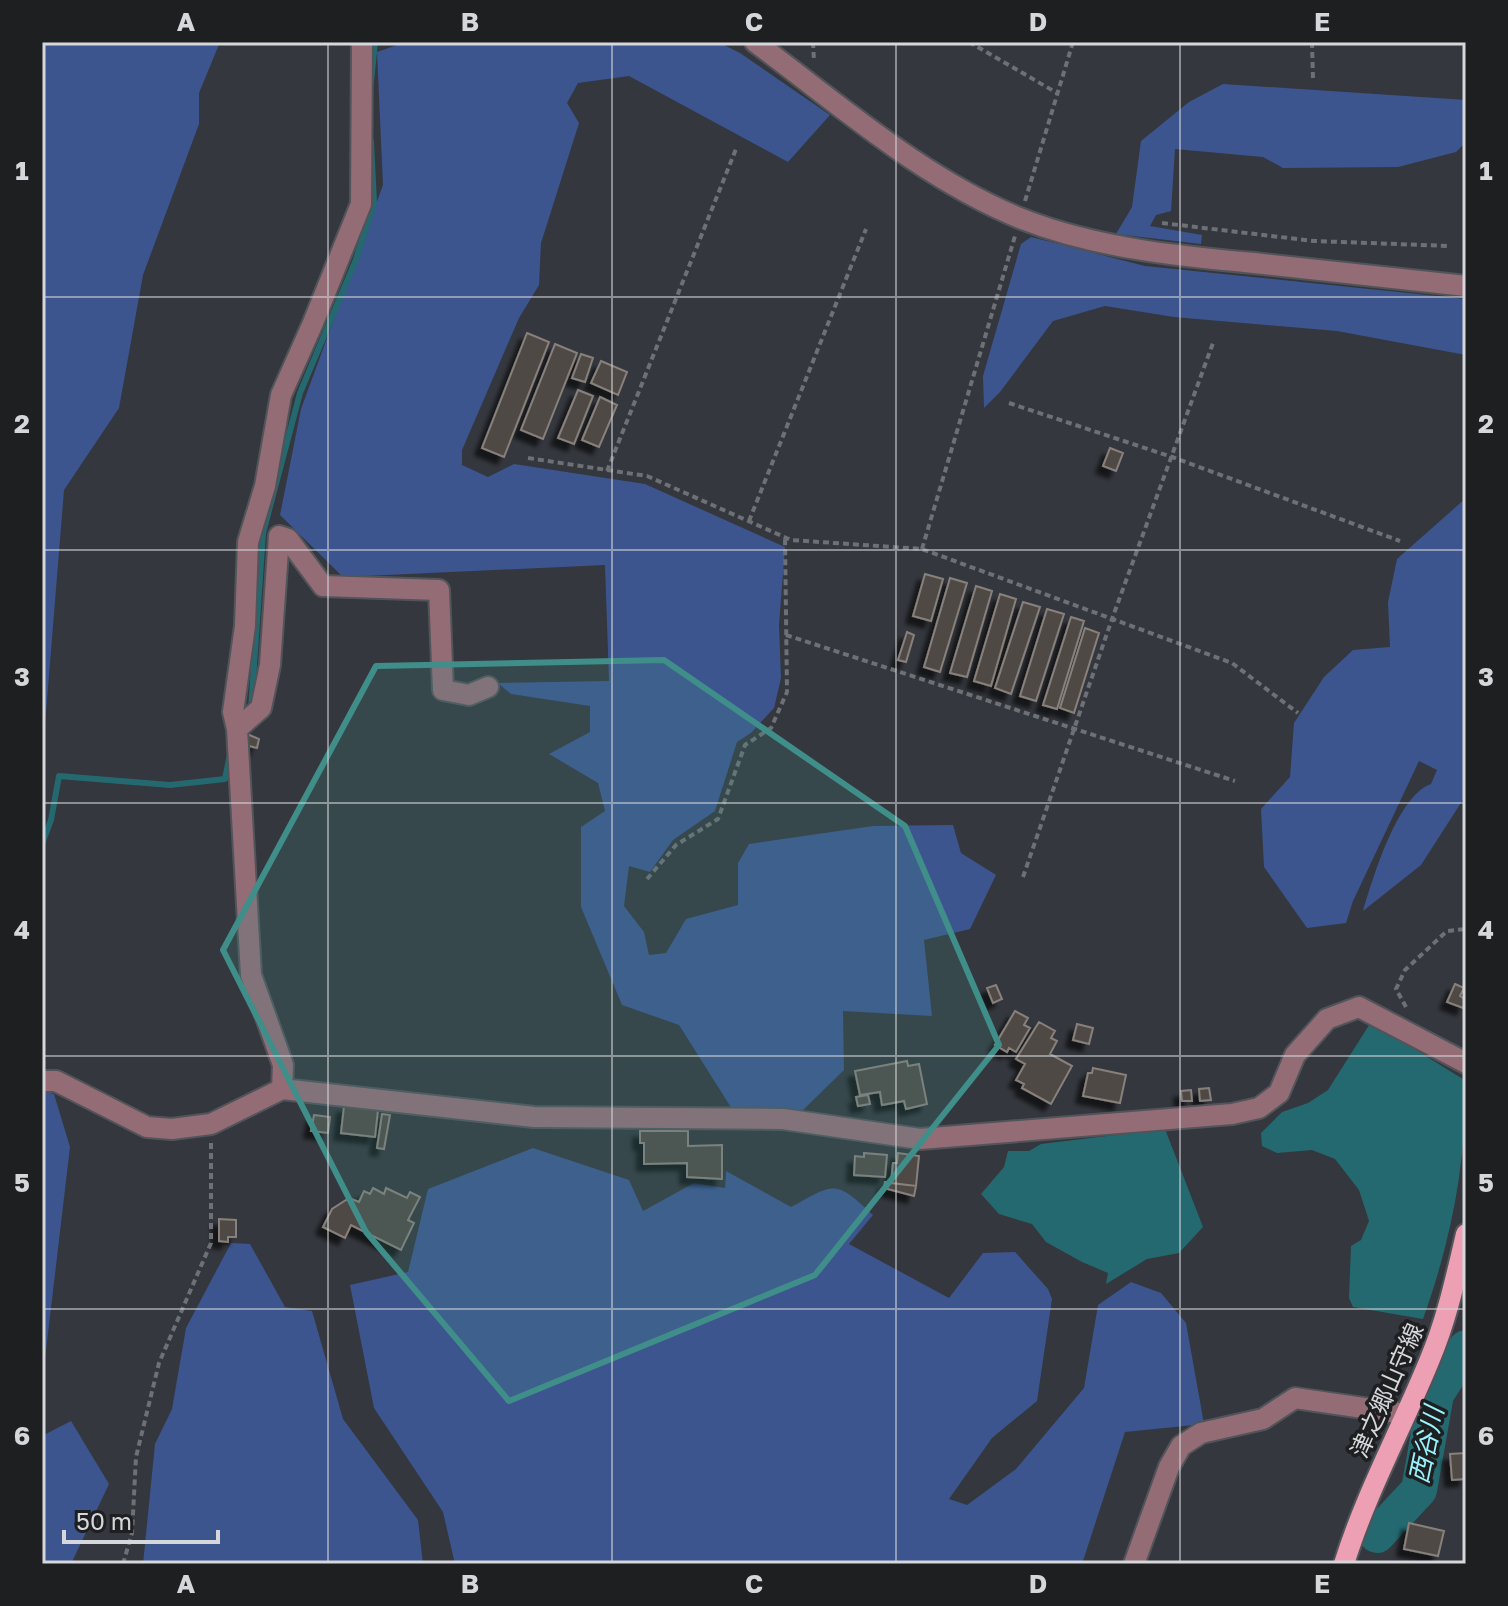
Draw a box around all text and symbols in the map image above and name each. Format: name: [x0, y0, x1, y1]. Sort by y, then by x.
text: A: [177, 6, 196, 37]
text: B: [461, 6, 479, 37]
text: C: [745, 6, 763, 37]
text: D: [1029, 6, 1047, 37]
text: E: [1314, 6, 1330, 37]
text: 1: [15, 155, 29, 186]
text: 1: [1479, 155, 1493, 186]
text: 2: [14, 408, 30, 439]
text: 2: [1478, 408, 1494, 439]
text: 3: [14, 661, 30, 692]
text: 3: [1478, 661, 1494, 692]
text: 4: [14, 914, 30, 945]
text: 4: [1478, 914, 1494, 945]
text: 5: [14, 1167, 30, 1198]
text: 5: [1478, 1167, 1494, 1198]
street label: 津之郷山守線: [1343, 1318, 1429, 1462]
water label: 西谷川: [1403, 1401, 1450, 1486]
text: 6: [14, 1420, 30, 1451]
text: 6: [1478, 1420, 1494, 1451]
scale bar: [64, 1494, 218, 1544]
text: 50 m: [76, 1506, 132, 1535]
text: A: [177, 1568, 196, 1599]
text: B: [461, 1568, 479, 1599]
text: C: [745, 1568, 763, 1599]
text: D: [1029, 1568, 1047, 1599]
text: E: [1314, 1568, 1330, 1599]

